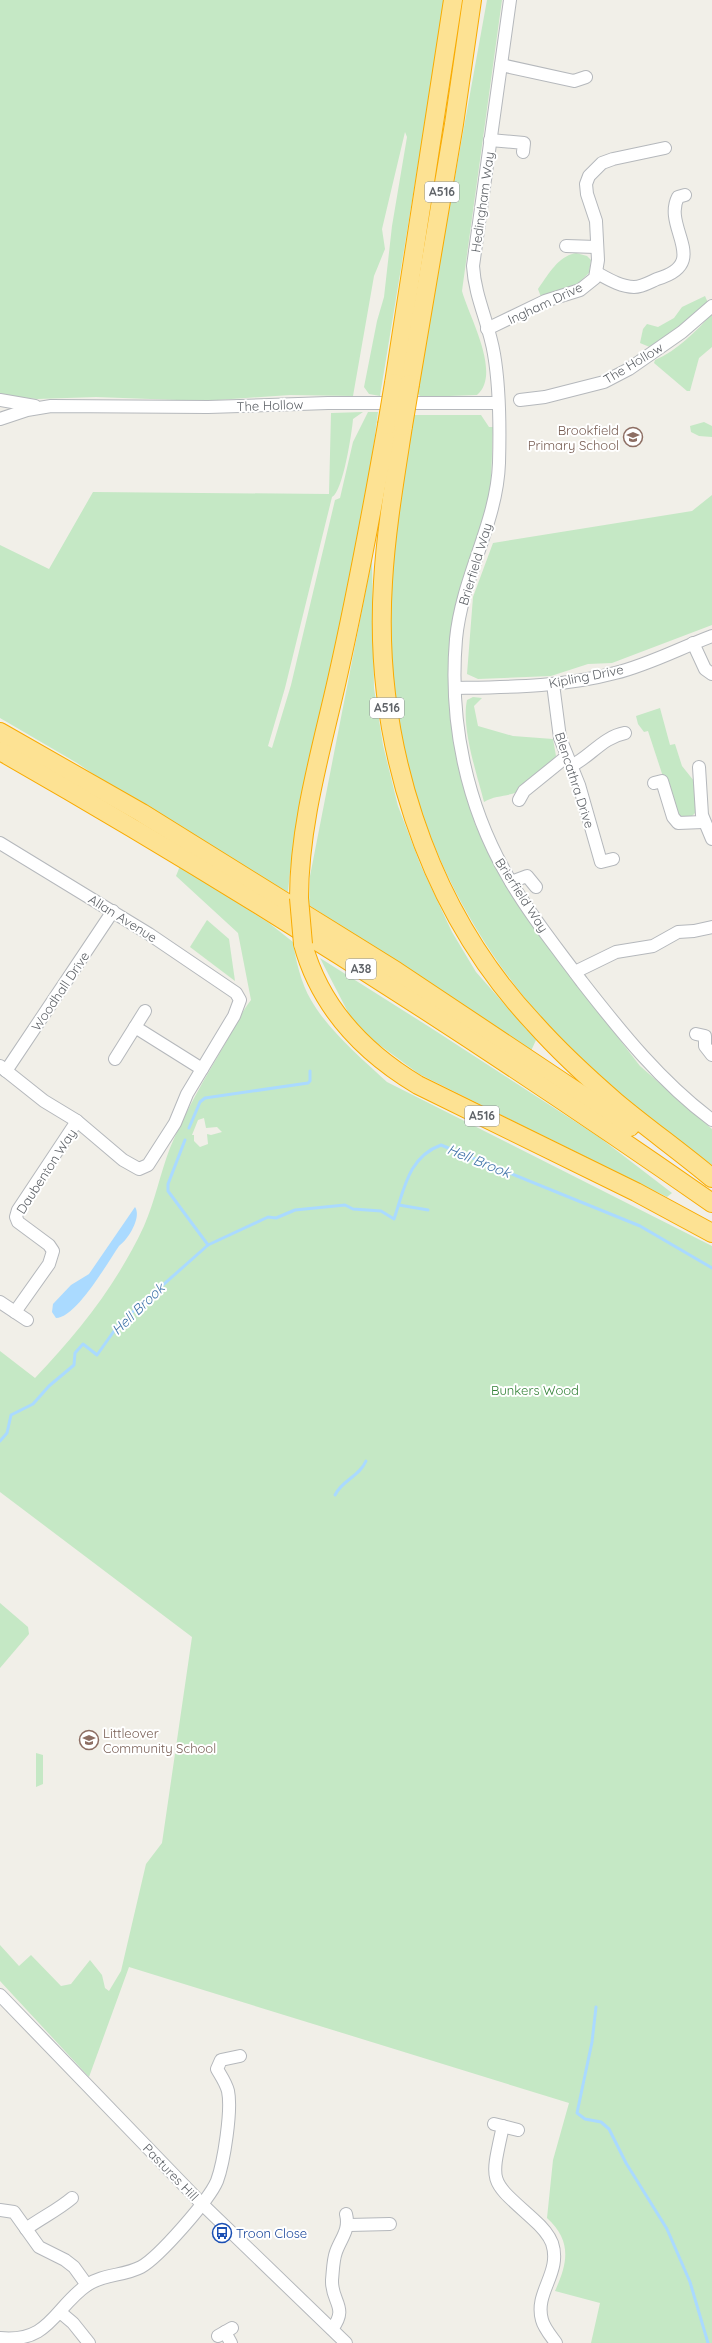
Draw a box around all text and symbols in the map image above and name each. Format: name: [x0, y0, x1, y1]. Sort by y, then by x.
street label: Hedingham Way: [467, 151, 497, 253]
road number: A516: [425, 182, 459, 202]
street label: Ingham Drive: [505, 279, 585, 327]
street label: The Hollow: [600, 339, 666, 387]
street label: The Hollow: [236, 396, 304, 414]
place label: Brookfield Primary School: [528, 422, 619, 453]
school or university icon: Brookfield Primary School: [622, 426, 644, 448]
street label: Brierfield Way: [455, 521, 495, 607]
street label: Kipling Drive: [547, 661, 625, 691]
road number: A516: [370, 698, 404, 718]
street label: Blencathra Drive: [552, 730, 598, 830]
street label: Brierfield Way: [492, 855, 552, 935]
street label: Allan Avenue: [86, 891, 160, 945]
street label: Woodhall Drive: [28, 948, 92, 1034]
road number: A38: [346, 959, 376, 979]
road number: A516: [465, 1106, 499, 1126]
street label: Daubenton Way: [13, 1125, 79, 1217]
water label: Hell Brook: [445, 1140, 515, 1182]
water label: Hell Brook: [108, 1278, 169, 1339]
park label: Bunkers Wood: [491, 1382, 579, 1398]
place label: Littleover Community School: [103, 1725, 216, 1756]
school or university icon: Littleover Community School: [78, 1729, 100, 1751]
street label: Pastures Hill: [140, 2140, 202, 2204]
bus stop icon: Troon Close: [211, 2222, 233, 2244]
place label: Troon Close: [236, 2225, 307, 2241]

